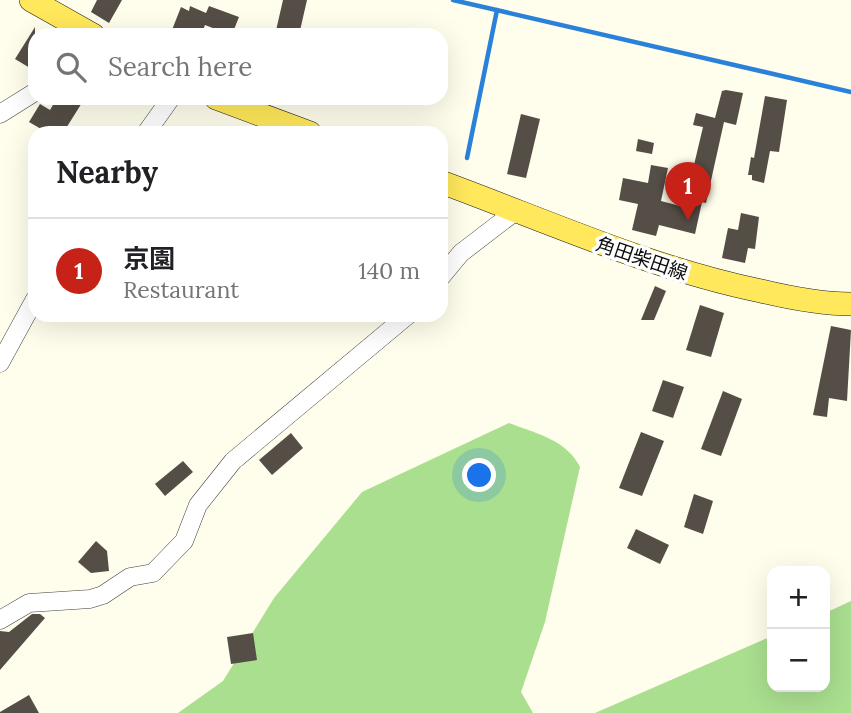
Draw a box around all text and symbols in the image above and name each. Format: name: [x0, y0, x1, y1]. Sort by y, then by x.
search box: [28, 28, 448, 105]
icon: search: [52, 48, 90, 86]
text: Search here: [108, 50, 252, 83]
text: Nearby: [56, 153, 158, 191]
pin: 1: [665, 162, 711, 220]
street label: 角田柴田線: [593, 231, 691, 285]
text: 京園: [123, 242, 175, 275]
text: 1: [74, 256, 84, 285]
text: 140 m: [358, 256, 420, 285]
text: Restaurant: [123, 275, 239, 304]
your location: [462, 458, 496, 492]
map controls: [767, 566, 830, 692]
button: +: [767, 566, 830, 629]
button: −: [767, 629, 830, 692]

